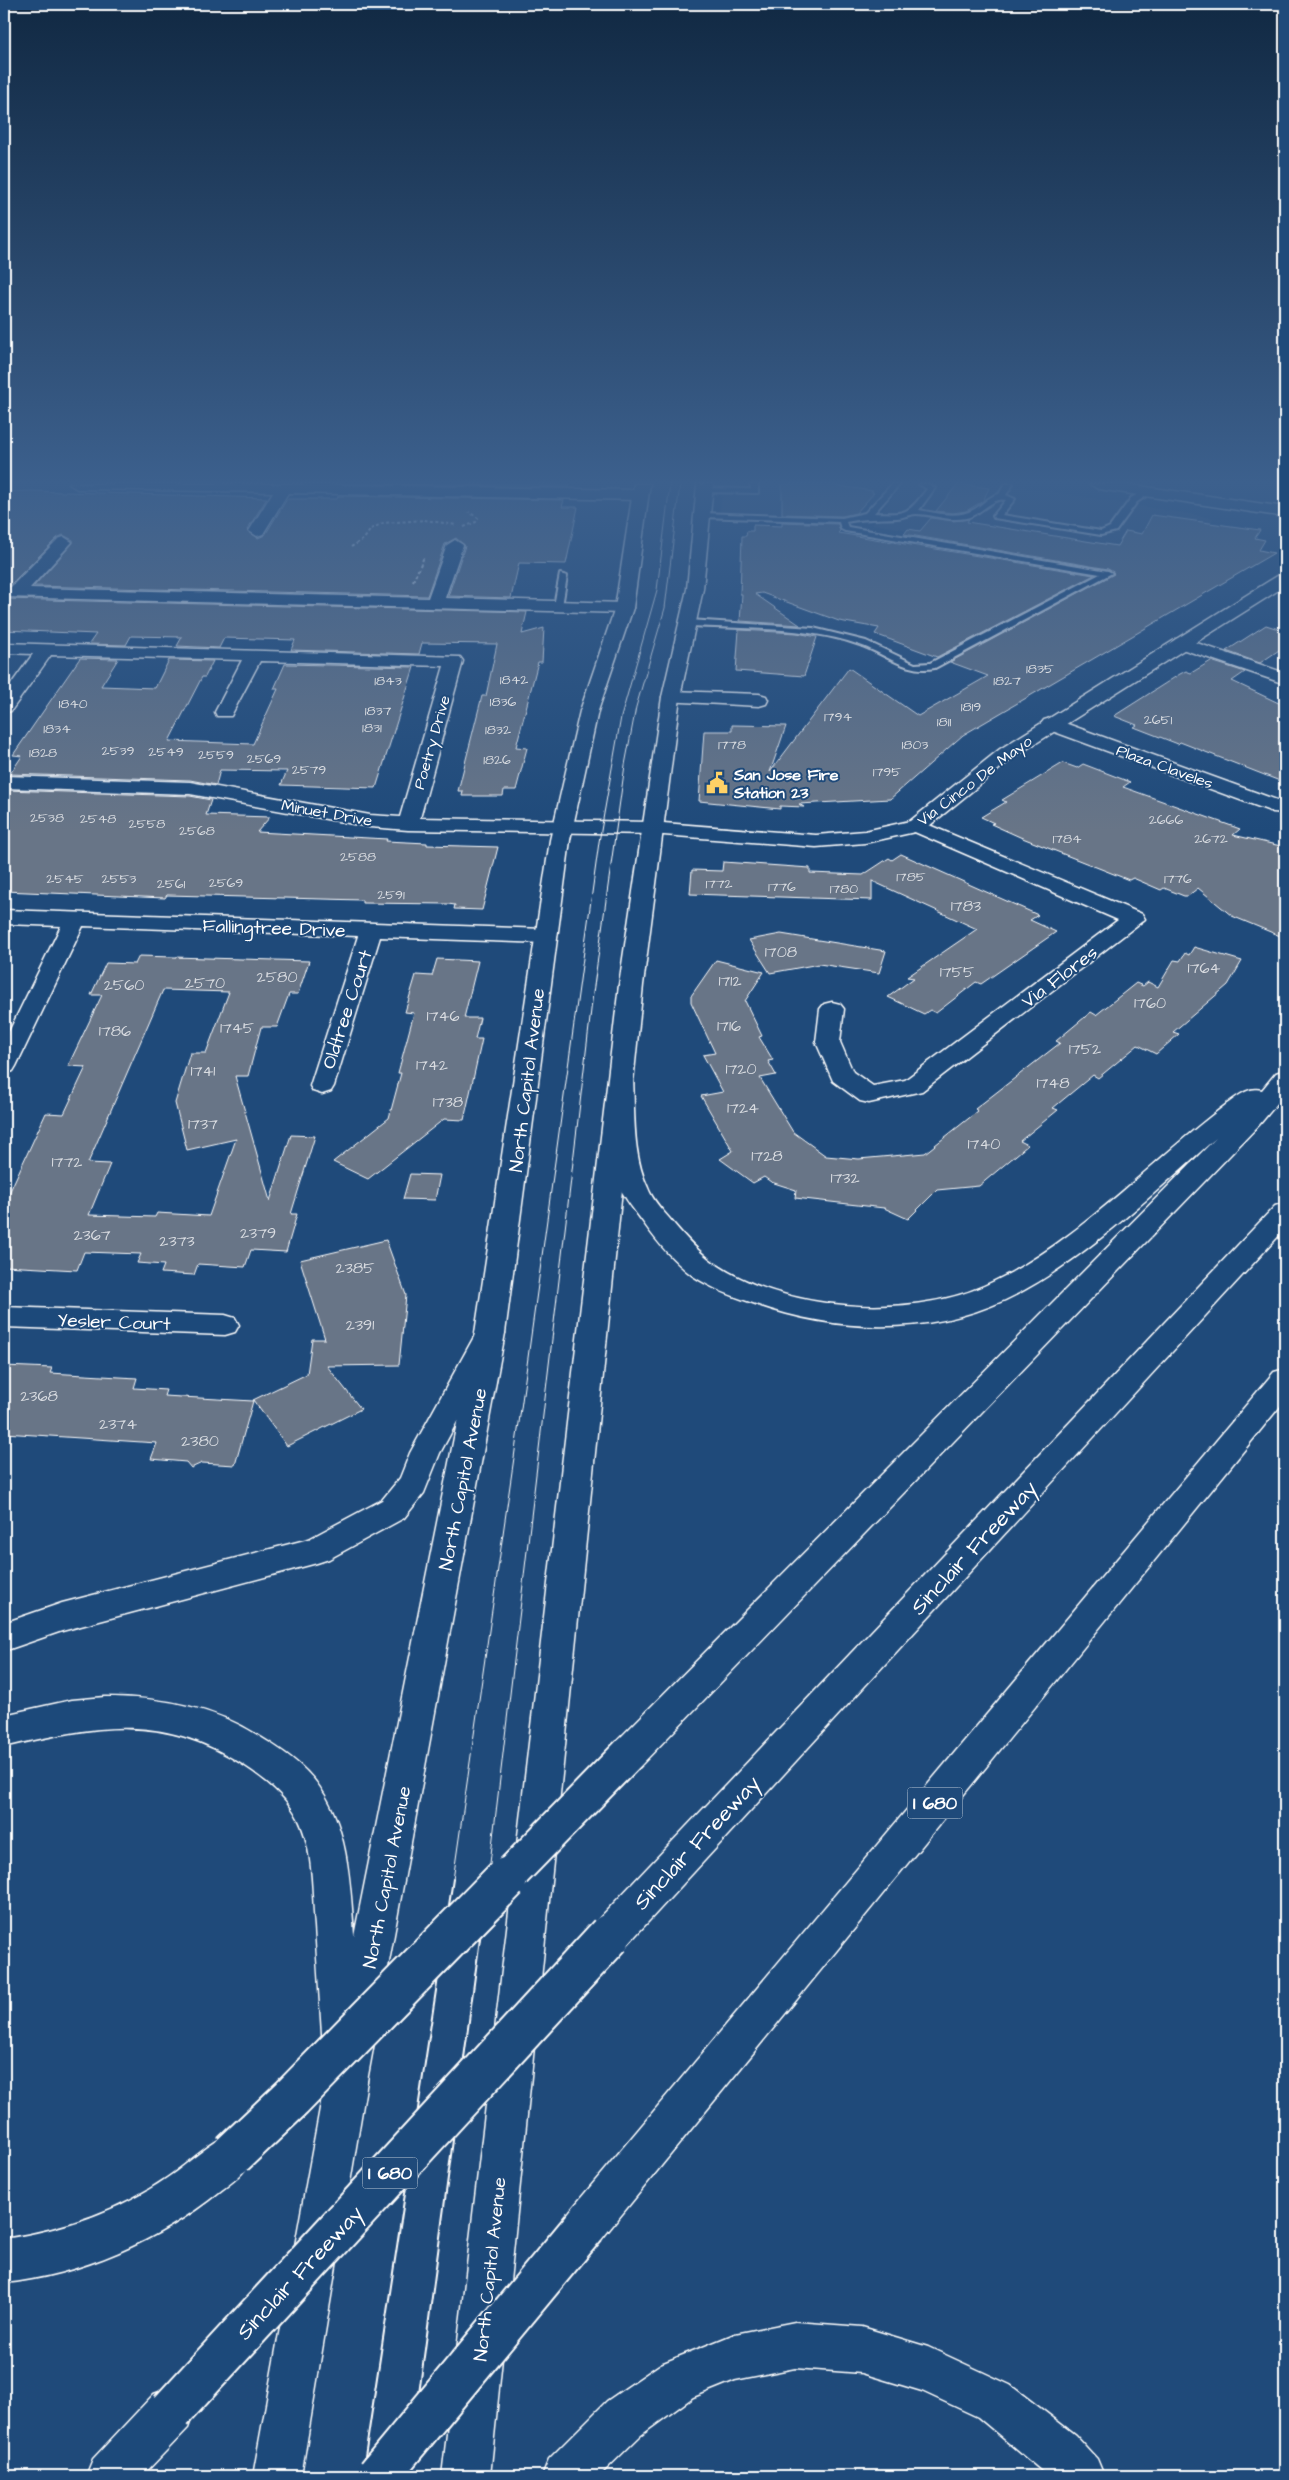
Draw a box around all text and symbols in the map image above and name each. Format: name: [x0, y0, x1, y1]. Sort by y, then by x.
house number: 1835: [1026, 659, 1054, 679]
house number: 1842: [500, 670, 528, 690]
house number: 1843: [374, 671, 402, 691]
house number: 1827: [993, 671, 1021, 691]
street label: Poetry Drive: [408, 692, 457, 792]
house number: 1836: [490, 692, 517, 712]
house number: 1840: [58, 694, 88, 714]
house number: 1819: [961, 697, 981, 717]
house number: 1837: [365, 701, 392, 721]
house number: 1794: [824, 707, 852, 727]
house number: 2651: [1144, 710, 1172, 730]
house number: 1811: [937, 712, 951, 732]
house number: 1831: [362, 718, 382, 738]
house number: 1834: [43, 719, 71, 739]
house number: 1832: [485, 720, 511, 740]
street label: Via Cinco De Mayo: [913, 730, 1037, 832]
house number: 1778: [718, 735, 746, 755]
house number: 1803: [902, 735, 928, 755]
street label: Plaza Claveles: [1113, 739, 1216, 795]
house number: 2539: [101, 741, 135, 761]
house number: 2549: [148, 742, 184, 762]
house number: 1828: [29, 743, 57, 763]
house number: 2559: [198, 745, 234, 765]
house number: 2569: [247, 749, 281, 769]
house number: 1826: [483, 750, 511, 770]
house number: 2579: [292, 760, 326, 780]
house number: 1795: [873, 762, 901, 782]
place label: San Jose Fire Station 23: [733, 764, 839, 804]
public building icon: San Jose Fire Station 23: [704, 770, 730, 796]
street label: Minuet Drive: [280, 794, 374, 832]
house number: 2538: [30, 808, 64, 828]
house number: 2548: [80, 809, 116, 829]
house number: 2666: [1149, 810, 1183, 830]
house number: 2558: [129, 814, 165, 834]
house number: 2568: [179, 821, 215, 841]
house number: 1784: [1052, 829, 1082, 849]
house number: 2672: [1194, 829, 1228, 849]
house number: 2588: [340, 847, 376, 867]
house number: 1785: [896, 867, 926, 887]
house number: 2545: [46, 869, 84, 889]
house number: 2553: [102, 869, 136, 889]
house number: 1776: [1164, 869, 1192, 889]
house number: 2569: [209, 873, 243, 893]
house number: 2561: [157, 874, 185, 894]
house number: 1772: [705, 874, 733, 894]
house number: 1776: [768, 877, 796, 897]
house number: 1780: [830, 879, 858, 899]
house number: 2591: [377, 885, 405, 905]
house number: 1783: [951, 895, 981, 917]
street label: Fallingtree Drive: [202, 913, 346, 945]
street label: Via Flores: [1016, 940, 1104, 1015]
house number: 1708: [765, 941, 797, 963]
street label: Oldtree Court: [315, 946, 379, 1072]
house number: 1764: [1188, 957, 1221, 979]
house number: 1755: [940, 961, 975, 983]
house number: 2580: [257, 966, 297, 988]
house number: 1712: [718, 970, 742, 992]
house number: 2570: [185, 972, 225, 994]
house number: 2560: [104, 974, 144, 996]
street label: North Capitol Avenue: [503, 987, 552, 1174]
house number: 1760: [1134, 992, 1166, 1014]
house number: 1746: [427, 1005, 459, 1027]
house number: 1716: [717, 1015, 741, 1037]
house number: 1745: [220, 1017, 255, 1039]
house number: 1786: [99, 1020, 131, 1042]
house number: 1752: [1069, 1038, 1101, 1060]
house number: 1742: [416, 1054, 448, 1076]
house number: 1720: [725, 1058, 757, 1080]
house number: 1741: [191, 1060, 215, 1082]
house number: 1748: [1036, 1072, 1070, 1094]
house number: 1738: [433, 1091, 463, 1113]
house number: 1724: [727, 1097, 759, 1119]
house number: 1737: [188, 1113, 218, 1135]
house number: 1740: [968, 1133, 1000, 1155]
house number: 1728: [751, 1145, 783, 1167]
house number: 1772: [52, 1151, 82, 1173]
house number: 1732: [830, 1167, 860, 1189]
house number: 2379: [240, 1222, 276, 1244]
house number: 2367: [73, 1224, 111, 1246]
house number: 2373: [159, 1230, 195, 1252]
house number: 2385: [336, 1257, 375, 1279]
street label: Yesler Court: [57, 1307, 171, 1338]
house number: 2391: [346, 1314, 374, 1336]
house number: 2368: [20, 1385, 58, 1407]
street label: North Capitol Avenue: [433, 1386, 494, 1573]
house number: 2374: [99, 1413, 137, 1435]
house number: 2380: [181, 1430, 219, 1452]
street label: Sinclair Freeway: [904, 1474, 1045, 1623]
street label: Sinclair Freeway: [627, 1769, 768, 1918]
street label: North Capitol Avenue: [357, 1784, 418, 1971]
road number: I 680: [908, 1788, 962, 1819]
road number: I 680: [362, 2158, 418, 2188]
street label: North Capitol Avenue: [467, 2176, 514, 2363]
street label: Sinclair Freeway: [230, 2199, 371, 2348]

